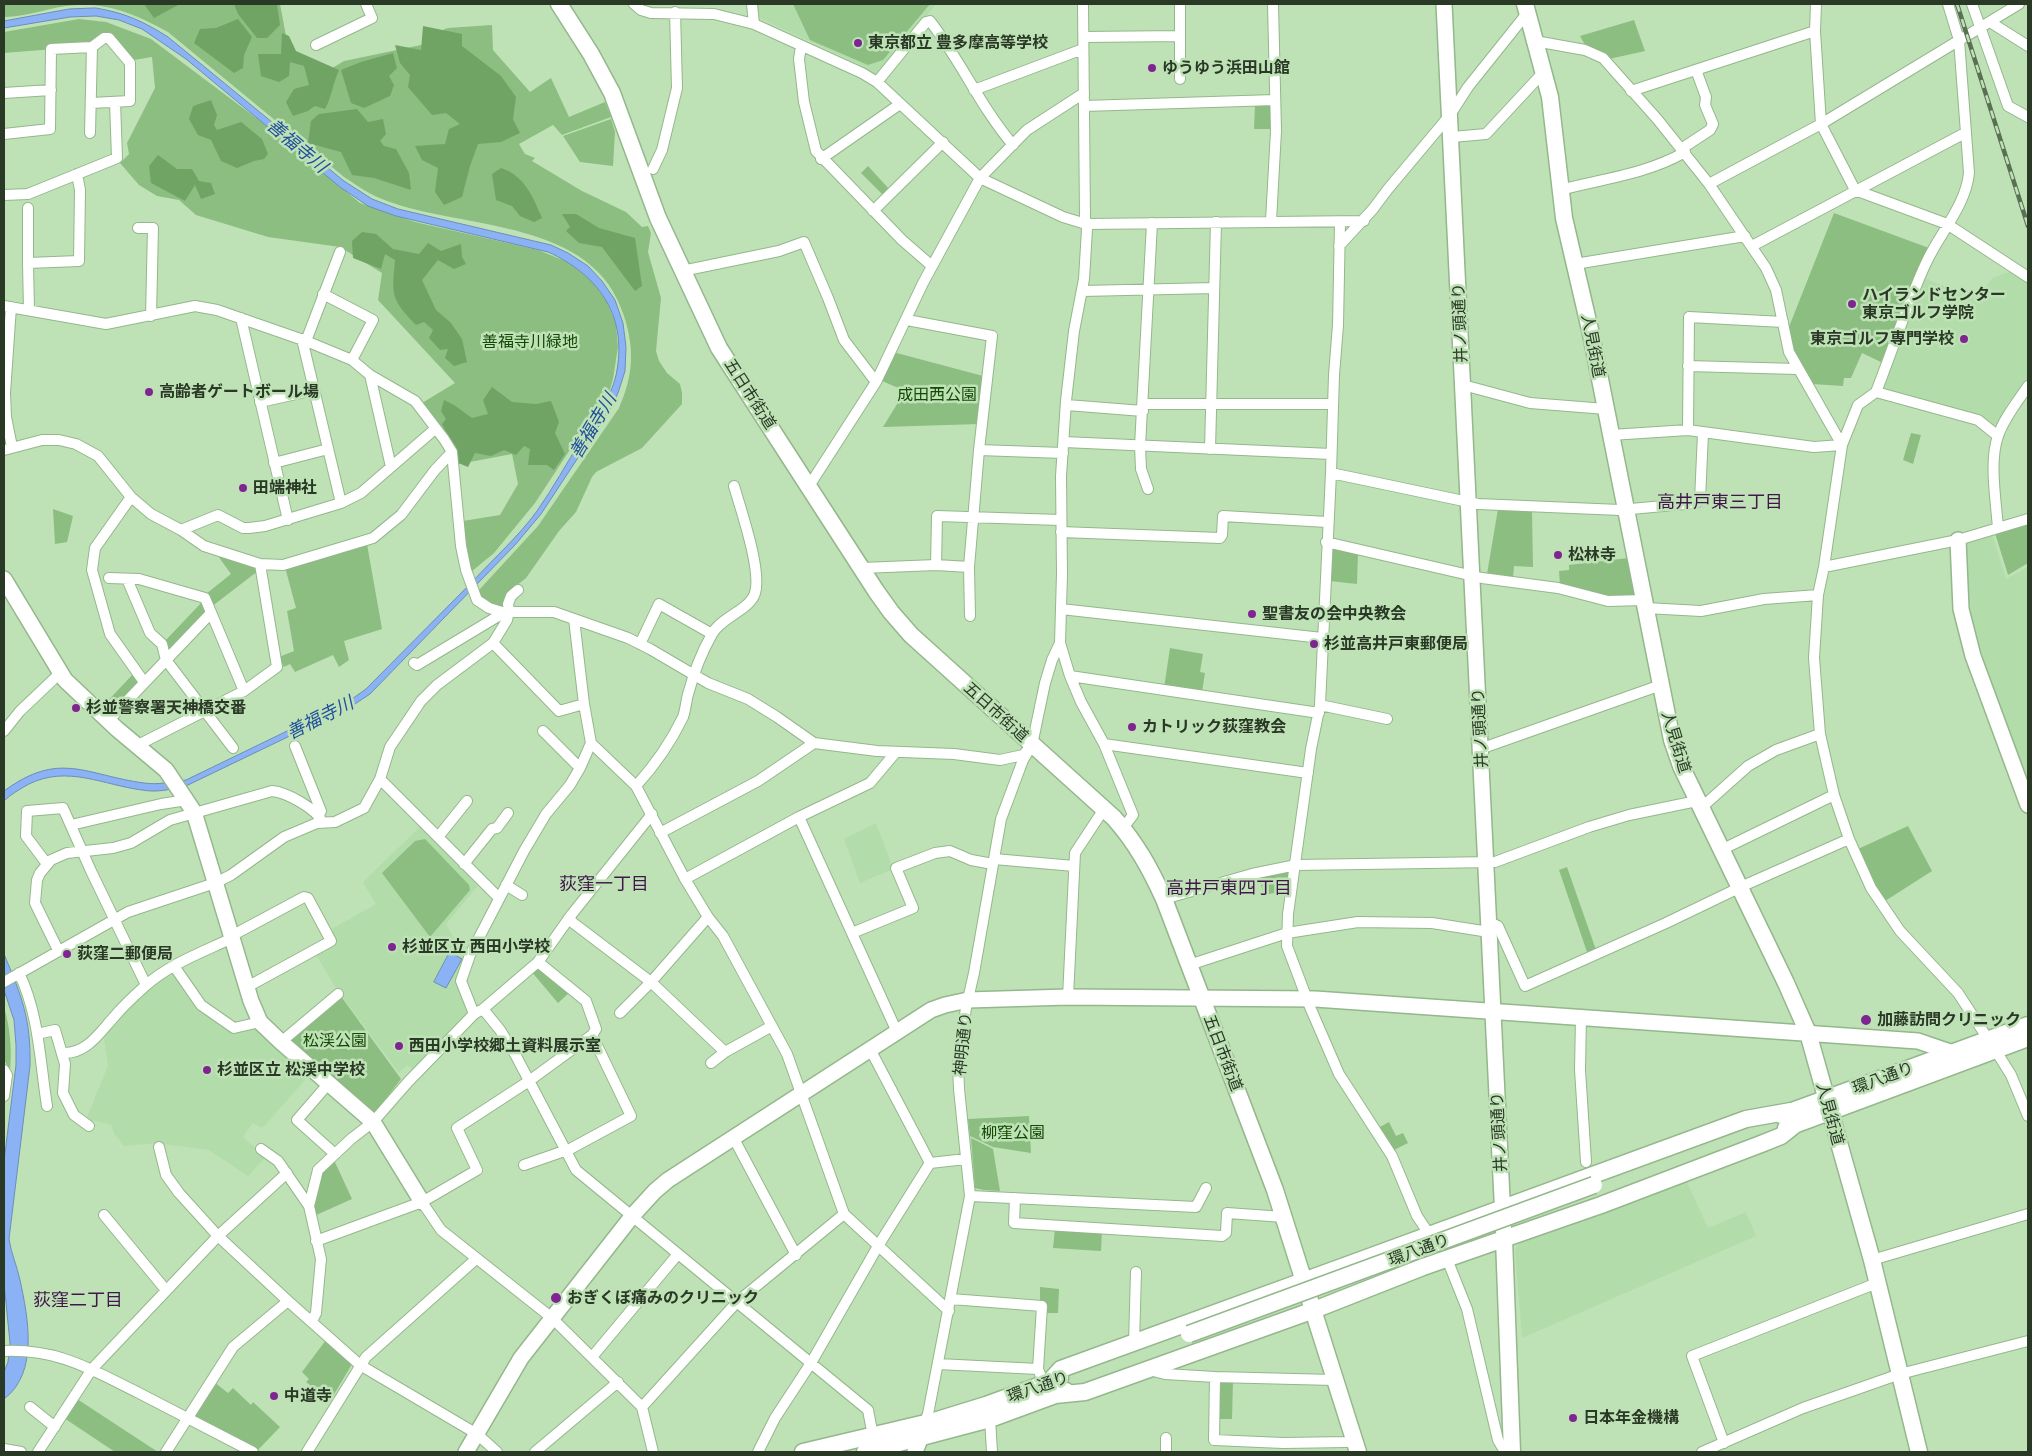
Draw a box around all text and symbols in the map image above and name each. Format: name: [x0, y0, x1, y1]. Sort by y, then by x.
place label: 東京都立 豊多摩高等学校: [868, 33, 1048, 53]
marker: 東京都立 豊多摩高等学校: [852, 37, 864, 49]
place label: ゆうゆう浜田山館: [1162, 58, 1290, 78]
marker: ゆうゆう浜田山館: [1146, 62, 1158, 74]
water label: 善福寺川: [262, 115, 332, 177]
street label: 井ノ頭通り: [1449, 283, 1471, 363]
place label: ハイランドセンター 東京ゴルフ学院: [1862, 285, 2006, 323]
marker: ハイランドセンター 東京ゴルフ学院: [1846, 298, 1858, 310]
street label: 人見街道: [1577, 313, 1609, 379]
place label: 東京ゴルフ専門学校: [1810, 329, 1954, 349]
park label: 善福寺川緑地: [482, 332, 578, 352]
marker: 東京ゴルフ専門学校: [1958, 333, 1970, 345]
street label: 五日市街道: [720, 355, 780, 433]
place label: 高齢者ゲートボール場: [159, 382, 319, 402]
park label: 成田西公園: [897, 385, 977, 405]
marker: 高齢者ゲートボール場: [143, 386, 155, 398]
water label: 善福寺川: [565, 390, 621, 462]
place label: 田端神社: [253, 478, 317, 498]
marker: 田端神社: [237, 482, 249, 494]
district label: 高井戸東三丁目: [1657, 491, 1783, 513]
place label: 松林寺: [1568, 545, 1616, 565]
marker: 松林寺: [1552, 549, 1564, 561]
place label: 聖書友の会中央教会: [1262, 604, 1406, 624]
marker: 聖書友の会中央教会: [1246, 608, 1258, 620]
place label: 杉並高井戸東郵便局: [1324, 634, 1468, 654]
marker: 杉並高井戸東郵便局: [1308, 638, 1320, 650]
street label: 五日市街道: [960, 678, 1032, 746]
street label: 井ノ頭通り: [1468, 688, 1492, 768]
water label: 善福寺川: [283, 692, 357, 744]
place label: 杉並警察署天神橋交番: [86, 698, 246, 718]
marker: 杉並警察署天神橋交番: [70, 702, 82, 714]
street label: 人見街道: [1657, 709, 1695, 775]
place label: カトリック荻窪教会: [1142, 717, 1286, 737]
marker: カトリック荻窪教会: [1126, 721, 1138, 733]
district label: 荻窪一丁目: [559, 873, 649, 895]
district label: 高井戸東四丁目: [1166, 877, 1292, 899]
place label: 杉並区立 西田小学校: [402, 937, 550, 957]
marker: 杉並区立 西田小学校: [386, 941, 398, 953]
place label: 荻窪二郵便局: [77, 944, 173, 964]
marker: 荻窪二郵便局: [61, 948, 73, 960]
place label: 加藤訪問クリニック: [1877, 1010, 2021, 1030]
street label: 神明通り: [950, 1011, 976, 1077]
street label: 五日市街道: [1200, 1012, 1246, 1094]
marker: 加藤訪問クリニック: [1859, 1013, 1873, 1027]
park label: 松渓公園: [303, 1031, 367, 1051]
place label: 西田小学校郷土資料展示室: [409, 1036, 601, 1056]
marker: 西田小学校郷土資料展示室: [393, 1040, 405, 1052]
street label: 環八通り: [1850, 1058, 1916, 1098]
place label: 杉並区立 松渓中学校: [217, 1060, 365, 1080]
marker: 杉並区立 松渓中学校: [201, 1064, 213, 1076]
street label: 人見街道: [1812, 1081, 1848, 1147]
street label: 井ノ頭通り: [1487, 1092, 1511, 1172]
park label: 柳窪公園: [981, 1123, 1045, 1143]
street label: 環八通り: [1386, 1230, 1452, 1270]
place label: おぎくぼ痛みのクリニック: [567, 1288, 759, 1308]
district label: 荻窪二丁目: [33, 1289, 123, 1311]
marker: おぎくぼ痛みのクリニック: [549, 1291, 563, 1305]
street label: 環八通り: [1005, 1368, 1071, 1406]
place label: 中道寺: [284, 1386, 332, 1406]
marker: 中道寺: [268, 1390, 280, 1402]
place label: 日本年金機構: [1583, 1408, 1679, 1428]
marker: 日本年金機構: [1567, 1412, 1579, 1424]

